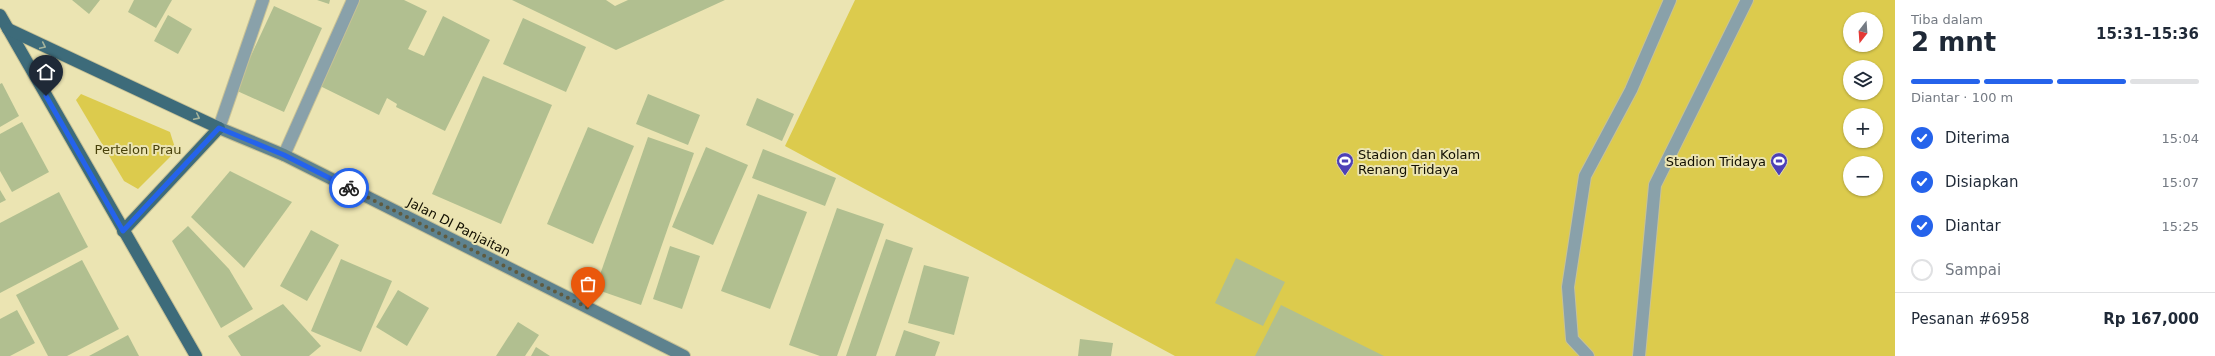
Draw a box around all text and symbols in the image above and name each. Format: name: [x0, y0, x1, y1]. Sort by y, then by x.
north arrow: [1843, 12, 1883, 52]
map controls: [1843, 12, 1883, 196]
text: Tiba dalam: [1911, 12, 1983, 27]
text: 15:31–15:36: [2096, 25, 2199, 43]
text: 2 mnt: [1911, 27, 1996, 57]
one-way arrow: [39, 41, 46, 49]
pin: [29, 55, 63, 96]
button: layers: [1843, 60, 1883, 100]
icon: home: [35, 61, 57, 83]
text: Diantar · 100 m: [1911, 90, 2013, 105]
button: +: [1843, 108, 1883, 148]
one-way arrow: [192, 112, 200, 120]
icon: check: [1911, 127, 1933, 149]
text: Diterima: [1945, 129, 2010, 147]
text: 15:04: [2162, 131, 2199, 146]
park label: Pertelon Prau: [95, 142, 181, 157]
place label: Stadion dan Kolam Renang Tridaya: [1358, 147, 1480, 177]
sports icon: Stadion dan Kolam Renang Tridaya: [1335, 151, 1355, 176]
sports icon: Stadion Tridaya: [1769, 151, 1789, 176]
place label: Stadion Tridaya: [1666, 154, 1766, 169]
button: −: [1843, 156, 1883, 196]
courier: [329, 168, 369, 208]
icon: check: [1911, 171, 1933, 193]
text: Disiapkan: [1945, 173, 2019, 191]
text: 15:07: [2162, 175, 2199, 190]
icon: bike: [338, 177, 360, 199]
street label: Jalan DI Panjaitan: [404, 194, 513, 259]
icon: check: [1911, 215, 1933, 237]
text: Diantar: [1945, 217, 2001, 235]
text: 15:25: [2162, 219, 2199, 234]
text: Sampai: [1945, 261, 2001, 279]
pin: [571, 267, 605, 308]
icon: bag: [577, 273, 599, 295]
text: Pesanan #6958: [1911, 310, 2029, 328]
text: Rp 167,000: [2103, 310, 2199, 328]

